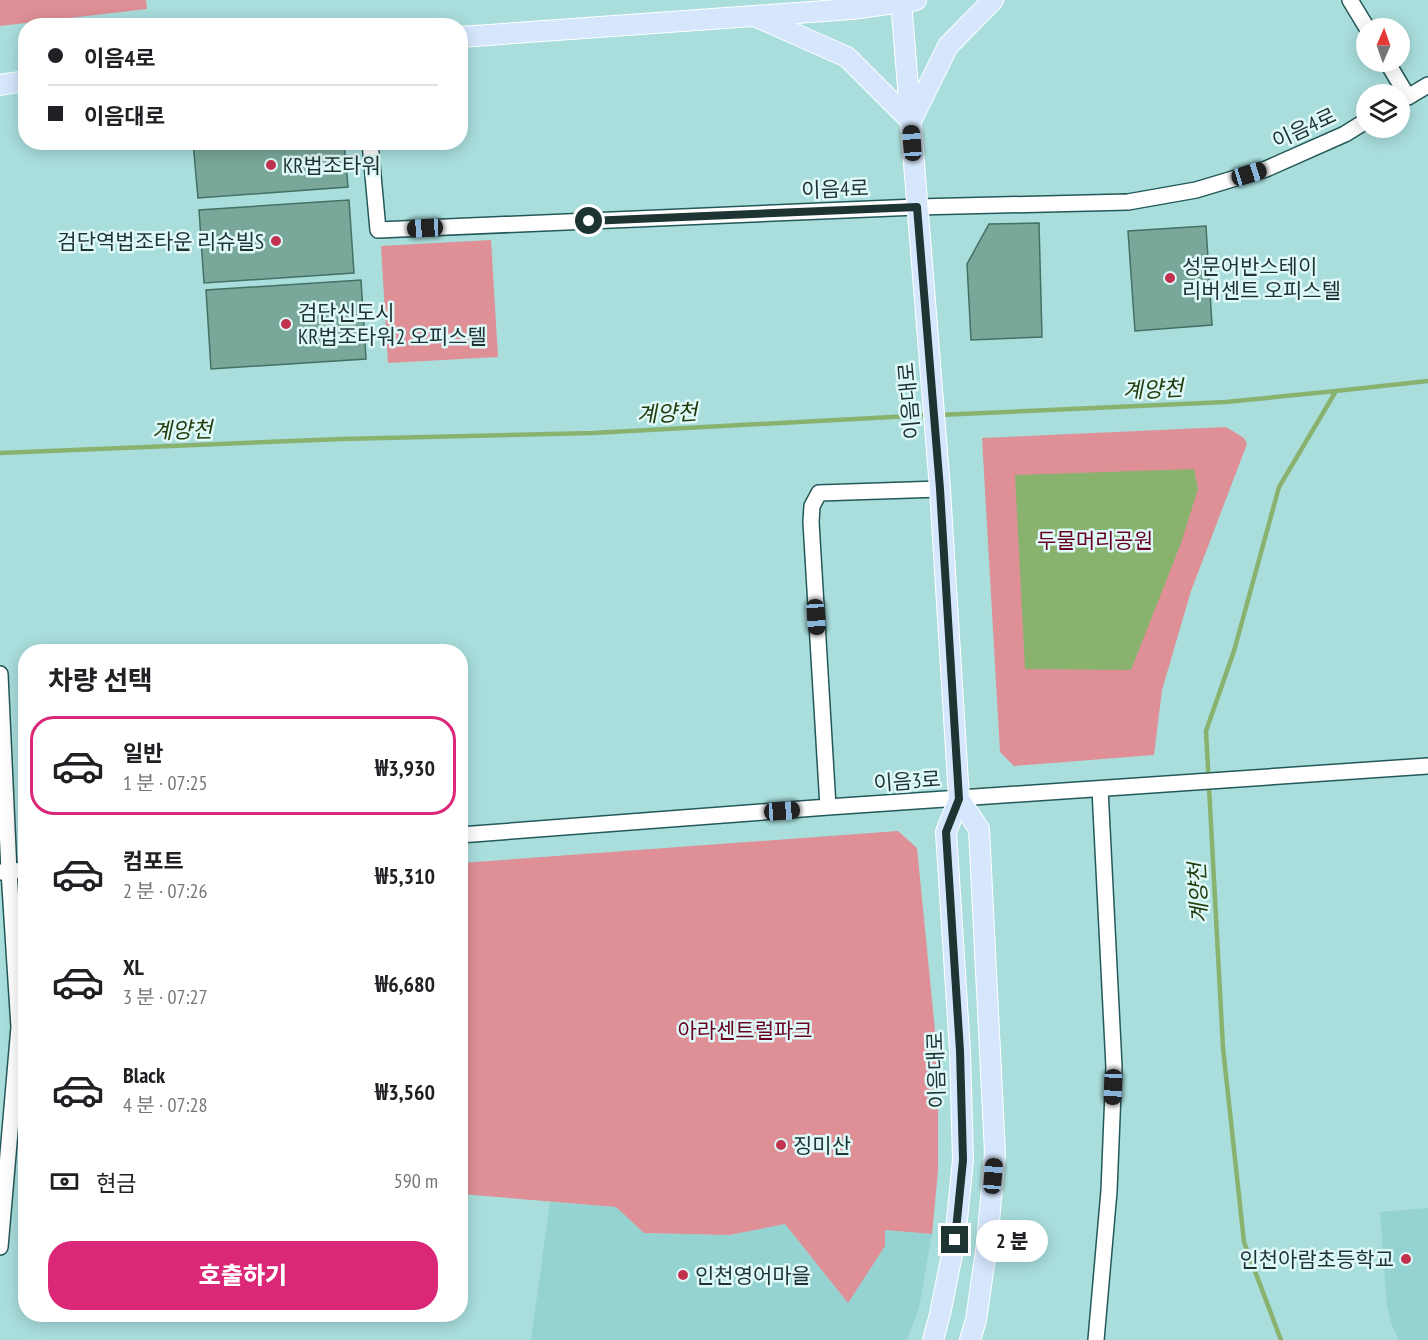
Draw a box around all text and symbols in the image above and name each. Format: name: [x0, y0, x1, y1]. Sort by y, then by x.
north arrow: [1356, 18, 1410, 72]
map controls: [1356, 18, 1410, 138]
text: 이음4로: [84, 44, 155, 72]
button: layers: [1356, 84, 1410, 138]
text: 이음대로: [84, 102, 165, 130]
street label: 이음4로: [1268, 102, 1340, 154]
car: [902, 124, 922, 162]
place label: KR법조타워: [283, 152, 381, 179]
marker: KR법조타워: [264, 158, 278, 172]
car: [1229, 160, 1269, 188]
street label: 이음4로: [801, 174, 869, 204]
route start: [575, 207, 602, 234]
car: [407, 218, 443, 238]
place label: 검단역법조타운 리슈빌S: [57, 228, 264, 255]
marker: 검단역법조타운 리슈빌S: [269, 234, 283, 248]
place label: 성문어반스테이 리버센트 오피스텔: [1182, 253, 1341, 304]
marker: 성문어반스테이 리버센트 오피스텔: [1163, 271, 1177, 285]
place label: 검단신도시 KR법조타워2 오피스텔: [298, 299, 487, 350]
marker: 검단신도시 KR법조타워2 오피스텔: [279, 317, 293, 331]
street label: 이음대로: [892, 361, 926, 441]
water label: 계양천: [1122, 373, 1187, 405]
water label: 계양천: [636, 397, 701, 429]
water label: 계양천: [151, 415, 216, 445]
park label: 두물머리공원: [1037, 527, 1153, 554]
car: [806, 598, 826, 636]
text: 차량 선택: [48, 663, 153, 697]
icon: car: [51, 739, 105, 793]
text: 일반: [123, 739, 163, 767]
text: ₩3,930: [375, 754, 435, 782]
street label: 이음3로: [872, 765, 942, 797]
text: 1 분 · 07:25: [123, 770, 208, 796]
car: [763, 801, 801, 821]
icon: car: [51, 847, 105, 901]
text: 컴포트: [123, 847, 184, 875]
water label: 계양천: [1182, 859, 1214, 924]
text: ₩5,310: [375, 862, 435, 890]
text: 2 분 · 07:26: [123, 878, 208, 904]
text: XL: [123, 953, 144, 981]
icon: car: [51, 955, 105, 1009]
text: ₩6,680: [375, 970, 435, 998]
text: 3 분 · 07:27: [123, 984, 208, 1010]
park label: 아라센트럴파크: [677, 1017, 813, 1044]
street label: 이음대로: [921, 1031, 951, 1109]
text: Black: [123, 1061, 165, 1089]
icon: car: [51, 1063, 105, 1117]
car: [1103, 1069, 1123, 1105]
text: ₩3,560: [375, 1078, 435, 1106]
text: 4 분 · 07:28: [123, 1092, 208, 1118]
place label: 징미산: [793, 1132, 851, 1159]
marker: 징미산: [774, 1138, 788, 1152]
car: [982, 1157, 1004, 1195]
icon: cash: [48, 1165, 81, 1198]
text: 590 m: [394, 1168, 438, 1194]
text: 현금: [96, 1169, 136, 1197]
callout: 2 분: [976, 1219, 1048, 1261]
route end: [941, 1226, 968, 1253]
text: 2 분: [996, 1228, 1028, 1254]
button: 호출하기: [48, 1241, 438, 1310]
place label: 인천아람초등학교: [1239, 1246, 1394, 1273]
marker: 인천아람초등학교: [1399, 1252, 1413, 1266]
place label: 인천영어마을: [695, 1262, 811, 1289]
marker: 인천영어마을: [676, 1268, 690, 1282]

